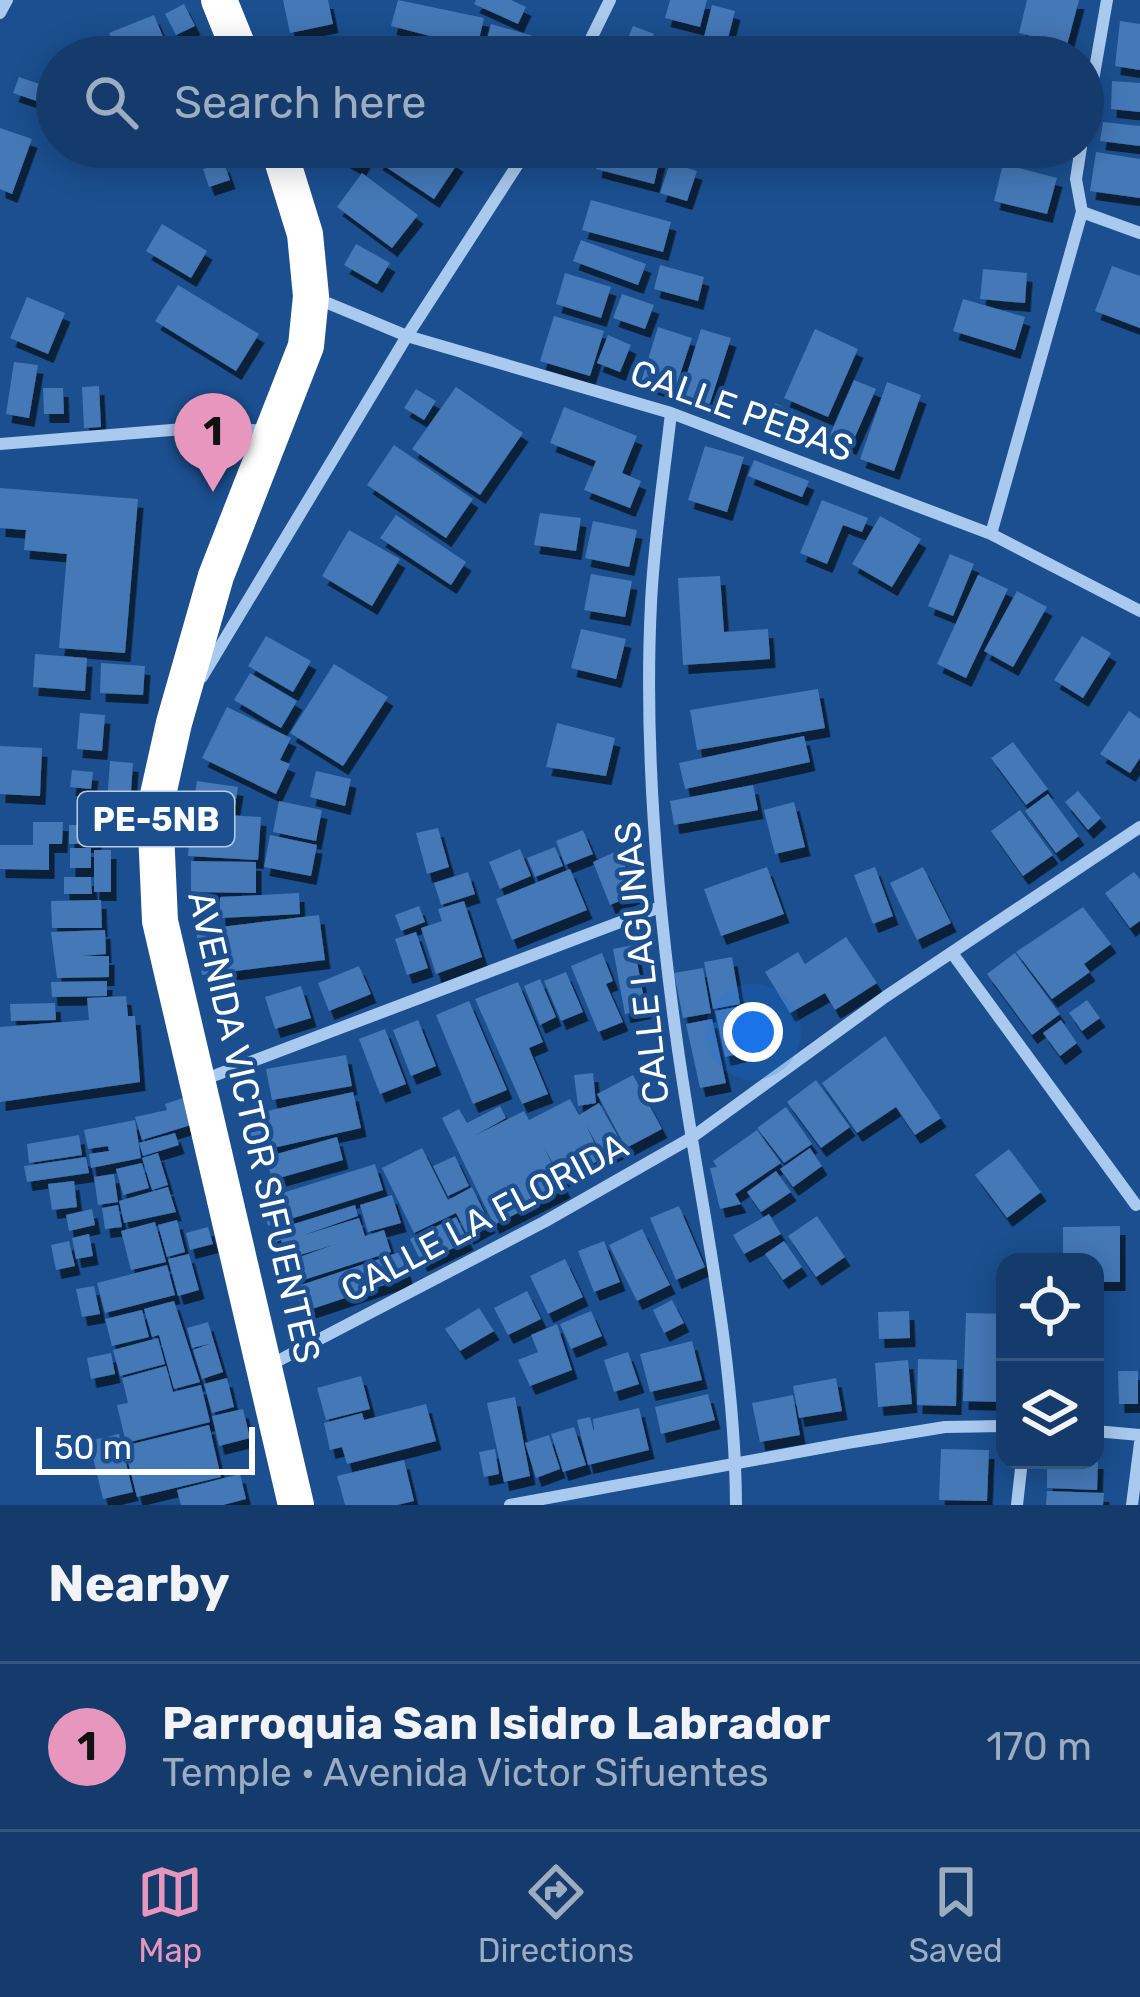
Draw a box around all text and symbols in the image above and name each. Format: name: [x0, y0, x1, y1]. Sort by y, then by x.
search box: [36, 36, 1104, 168]
icon: search: [78, 69, 144, 135]
text: Search here: [174, 76, 426, 129]
street label: CALLE PEBAS: [625, 350, 859, 471]
pin: 1: [174, 393, 252, 492]
road number: PE-5NB: [78, 792, 234, 846]
street label: CALLE LAGUNAS: [605, 820, 678, 1106]
street label: AVENIDA VICTOR SIFUENTES: [179, 887, 330, 1367]
your location: [723, 1002, 783, 1062]
street label: CALLE LA FLORIDA: [334, 1124, 635, 1311]
map controls: [996, 1253, 1104, 1469]
button: locate: [996, 1253, 1104, 1361]
button: layers: [996, 1361, 1104, 1469]
scale bar: [36, 1421, 255, 1474]
text: 50 m: [54, 1428, 132, 1467]
text: Nearby: [48, 1553, 230, 1614]
text: Parroquia San Isidro Labrador: [162, 1697, 831, 1750]
text: 1: [77, 1724, 97, 1770]
text: 170 m: [986, 1724, 1092, 1770]
text: Temple · Avenida Victor Sifuentes: [162, 1750, 769, 1796]
tab: Map: [137, 1859, 203, 1970]
tab: Directions: [478, 1859, 634, 1970]
tab: Saved: [909, 1859, 1003, 1970]

